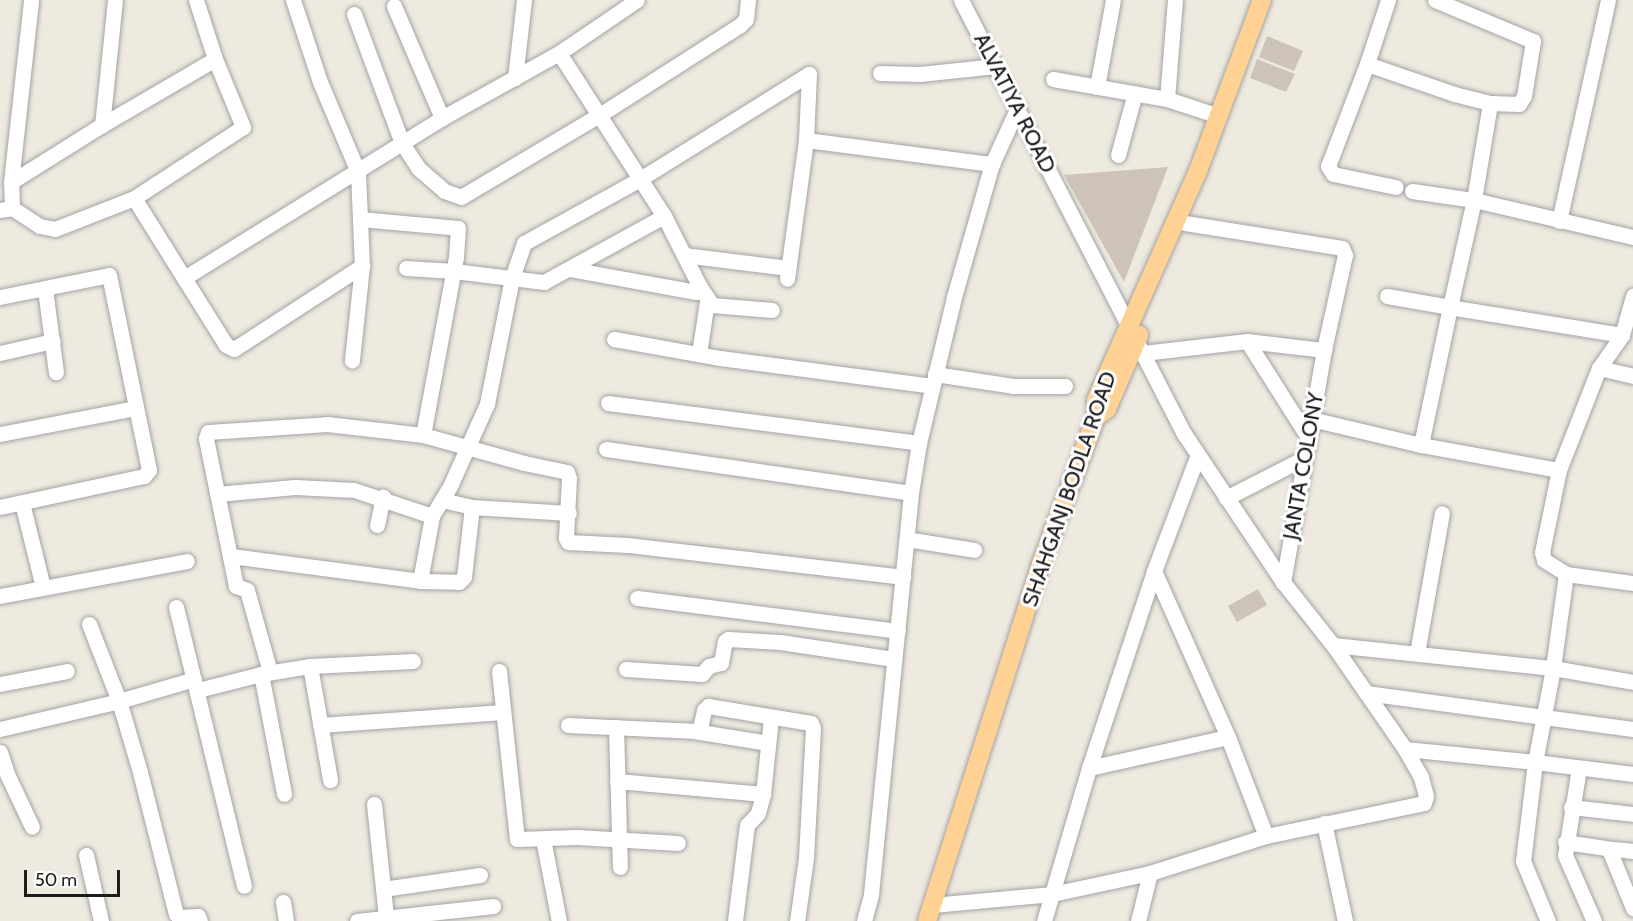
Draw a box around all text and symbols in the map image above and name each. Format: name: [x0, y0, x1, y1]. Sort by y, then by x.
street label: ALVATIYA ROAD: [968, 29, 1062, 177]
street label: SHAHGANJ BODLA ROAD: [1016, 368, 1122, 610]
street label: JANTA COLONY: [1277, 390, 1329, 542]
scale bar: [27, 858, 123, 896]
text: 50 m: [35, 869, 77, 891]

